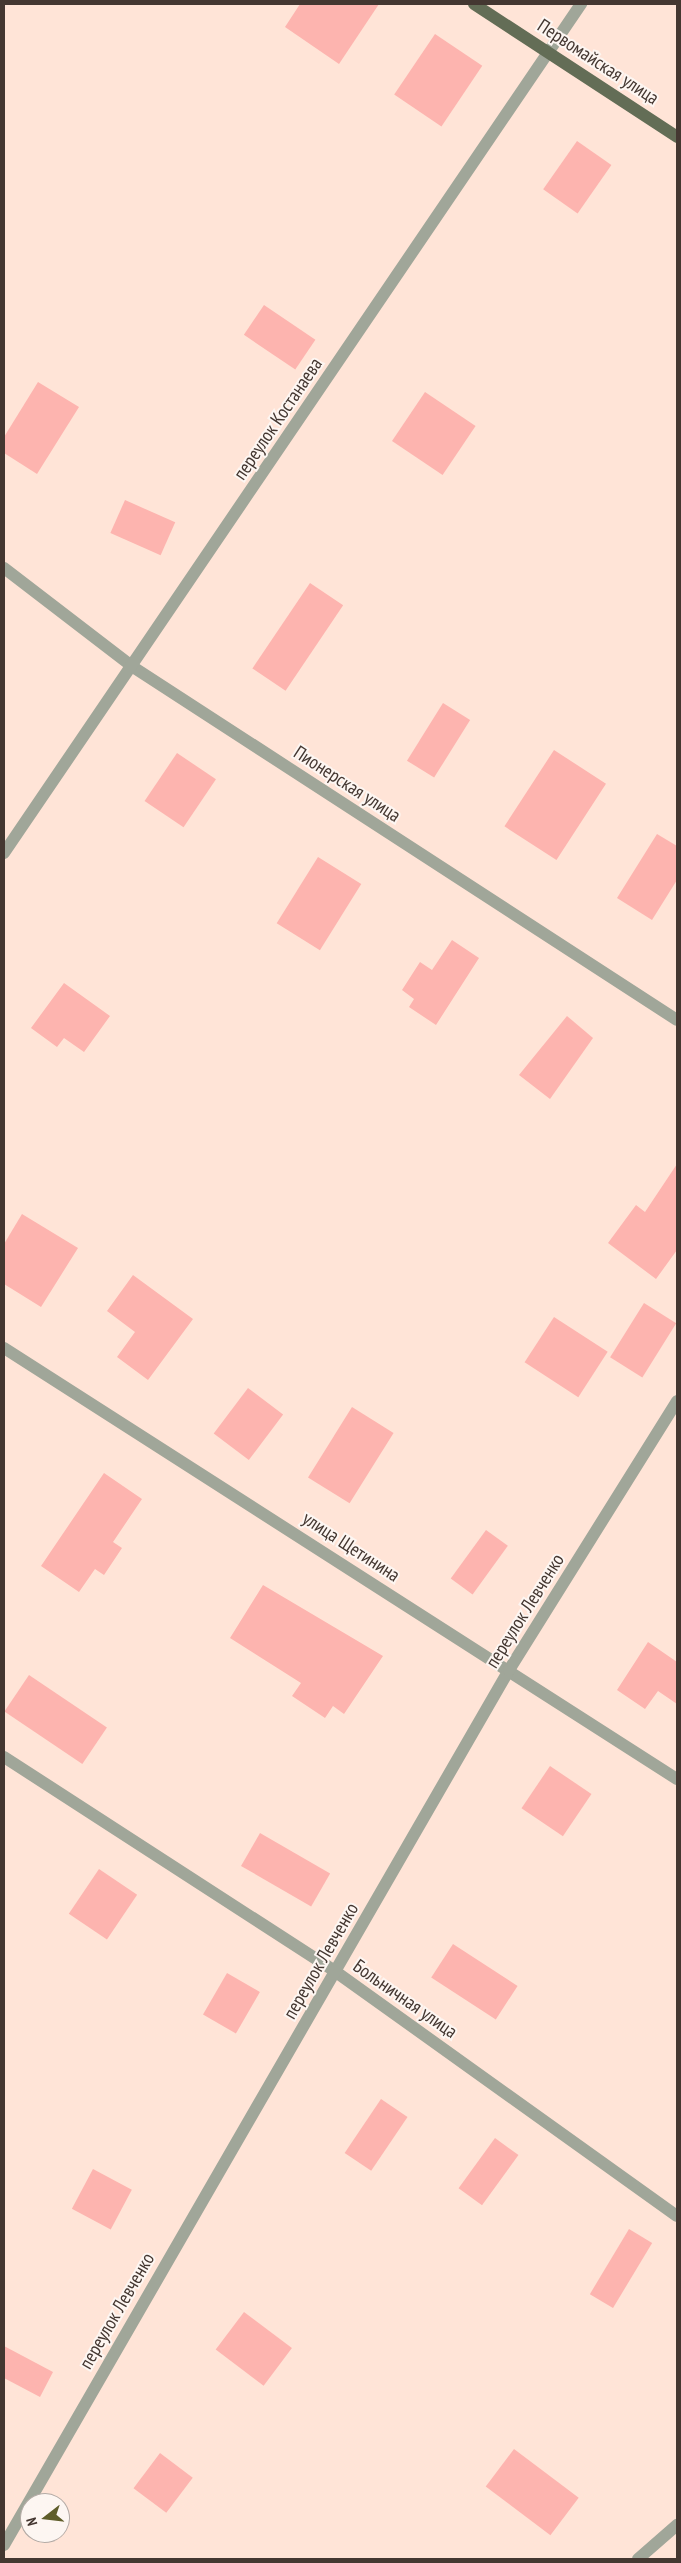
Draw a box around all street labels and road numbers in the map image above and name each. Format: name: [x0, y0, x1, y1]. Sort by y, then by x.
street label: Первомайская улица: [533, 14, 663, 110]
street label: переулок Костанаева: [229, 354, 327, 484]
street label: Пионерская улица: [289, 741, 405, 827]
street label: улица Щетинина: [298, 1507, 404, 1587]
street label: переулок Левченко: [481, 1550, 569, 1672]
street label: переулок Левченко: [279, 1899, 363, 2023]
street label: Больничная улица: [349, 1955, 461, 2043]
street label: переулок Левченко: [75, 2249, 159, 2373]

